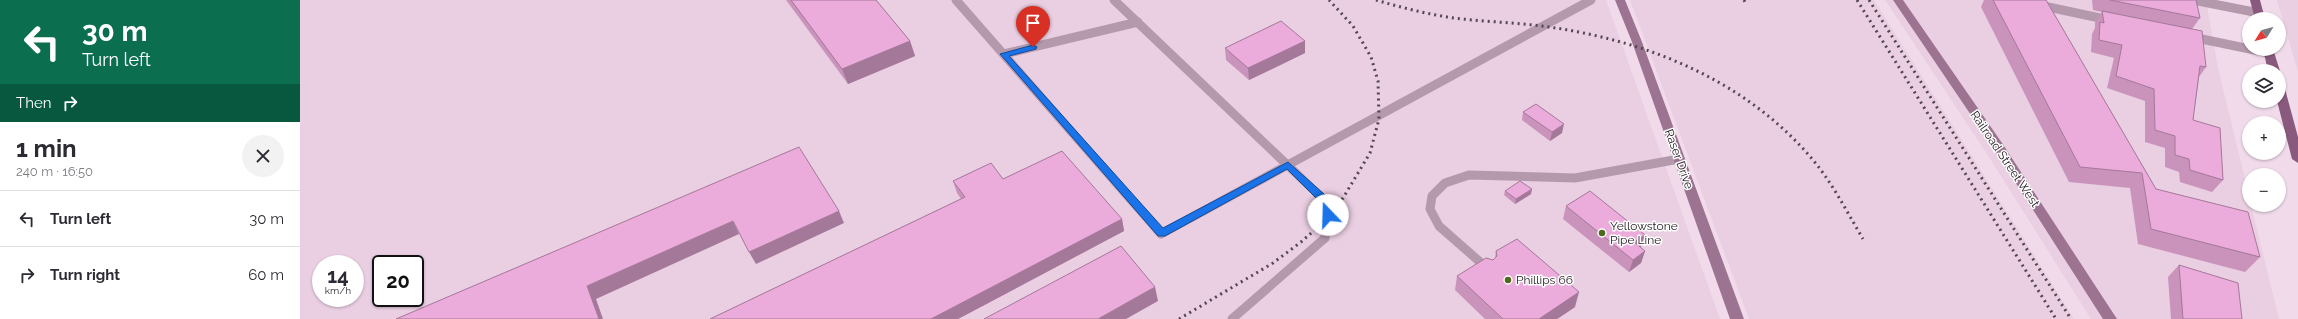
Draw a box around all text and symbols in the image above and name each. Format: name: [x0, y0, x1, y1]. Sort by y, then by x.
pin: [1016, 6, 1050, 47]
icon: arrive: [1022, 12, 1044, 34]
north arrow: [2242, 12, 2286, 56]
map controls: [2242, 12, 2286, 212]
text: 30 m: [82, 15, 148, 48]
icon: left: [16, 16, 68, 68]
text: Turn left: [82, 49, 151, 70]
button: layers: [2242, 64, 2286, 108]
icon: right: [59, 92, 81, 114]
text: Then: [16, 94, 51, 112]
street label: Railroad Street West: [1968, 108, 2042, 210]
button: +: [2242, 116, 2286, 160]
street label: Raser Drive: [1662, 127, 1696, 191]
text: 1 min: [16, 134, 77, 163]
button: close: [242, 135, 284, 177]
text: 240 m · 16:50: [16, 164, 93, 179]
button: −: [2242, 168, 2286, 212]
position arrow: [1307, 194, 1349, 236]
icon: left: [16, 208, 38, 230]
text: Turn left: [50, 210, 111, 228]
text: 30 m: [249, 210, 284, 228]
place label: Yellowstone Pipe Line: [1610, 219, 1678, 247]
marker: Yellowstone Pipe Line: [1597, 228, 1607, 238]
speed limit sign: 20: [372, 255, 424, 307]
icon: right: [16, 264, 38, 286]
text: 14: [327, 264, 349, 288]
text: Turn right: [50, 266, 120, 284]
text: 60 m: [248, 266, 284, 284]
place label: Phillips 66: [1516, 273, 1573, 287]
marker: Phillips 66: [1503, 275, 1513, 285]
text: km/h: [325, 285, 351, 296]

